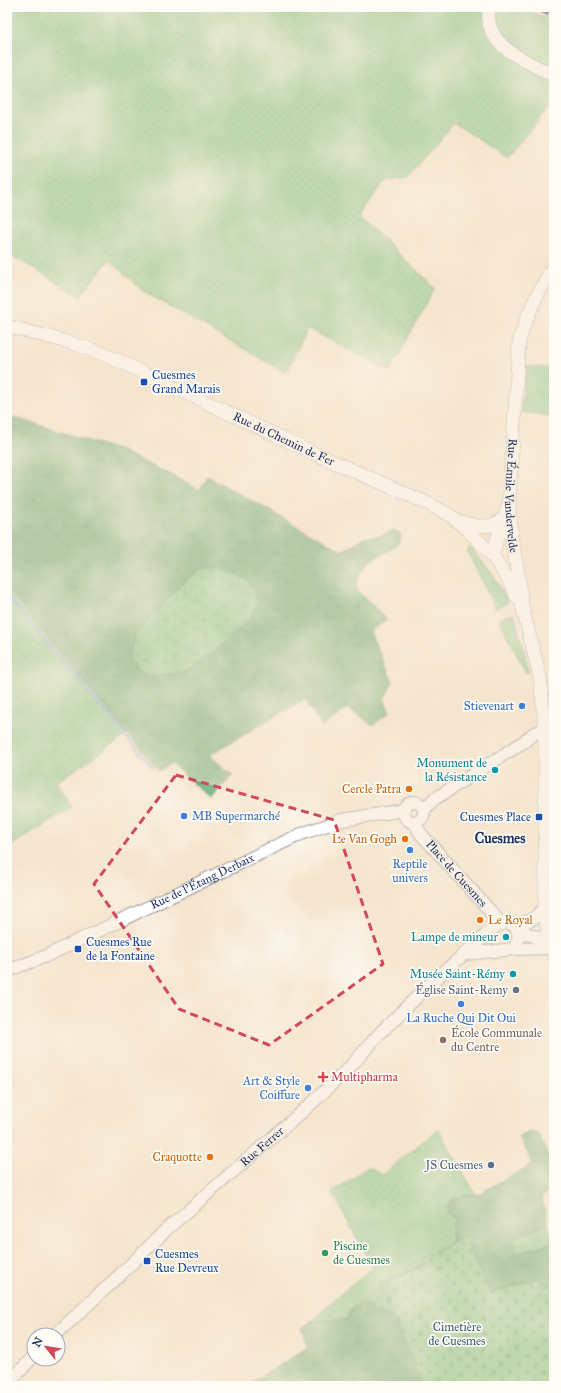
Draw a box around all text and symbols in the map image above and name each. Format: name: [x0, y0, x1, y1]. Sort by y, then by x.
place label: Cuesmes Grand Marais: [152, 368, 220, 396]
marker: Cuesmes Grand Marais: [139, 377, 149, 387]
street label: Rue du Chemin de Fer: [231, 409, 337, 469]
street label: Rue Émile Vandervelde: [502, 438, 521, 554]
place label: Stievenart: [464, 699, 515, 713]
marker: Stievenart: [517, 701, 527, 711]
place label: Monument de la Résistance: [416, 756, 487, 784]
marker: Monument de la Résistance: [490, 765, 500, 775]
place label: Cercle Patra: [342, 782, 402, 796]
marker: Cercle Patra: [404, 784, 414, 794]
place label: MB Supermarché: [192, 809, 280, 823]
place label: Cuesmes Place: [460, 810, 531, 824]
marker: MB Supermarché: [179, 811, 189, 821]
marker: Cuesmes Place: [534, 812, 544, 822]
district label: Cuesmes: [475, 830, 525, 847]
place label: Le Van Gogh: [332, 832, 397, 847]
marker: Le Van Gogh: [400, 834, 410, 844]
street label: Place de Cuesmes: [423, 837, 490, 910]
marker: Reptile univers: [405, 845, 415, 855]
street label: Rue de l'Étang Derbaix: [148, 850, 257, 912]
place label: Reptile univers: [392, 857, 428, 885]
place label: Le Royal: [488, 913, 533, 927]
marker: Le Royal: [475, 915, 485, 925]
place label: Lampe de mineur: [411, 930, 498, 944]
marker: Lampe de mineur: [501, 932, 511, 942]
place label: Cuesmes Rue de la Fontaine: [86, 935, 155, 963]
marker: Cuesmes Rue de la Fontaine: [73, 944, 83, 954]
place label: Musée Saint-Rémy: [410, 967, 505, 981]
marker: Musée Saint-Rémy: [508, 969, 518, 979]
place label: Église Saint-Remy: [416, 981, 508, 998]
marker: Église Saint-Remy: [511, 985, 521, 995]
marker: La Ruche Qui Dit Oui: [456, 999, 466, 1009]
place label: La Ruche Qui Dit Oui: [406, 1011, 517, 1025]
place label: École Communale du Centre: [451, 1024, 542, 1054]
marker: École Communale du Centre: [438, 1035, 448, 1045]
place label: Multipharma: [331, 1070, 399, 1084]
marker: Multipharma: [318, 1072, 328, 1082]
place label: Art & Style Coiffure: [242, 1074, 300, 1102]
marker: Art & Style Coiffure: [303, 1083, 313, 1093]
street label: Rue Ferrer: [237, 1123, 287, 1169]
place label: Craquotte: [152, 1150, 202, 1165]
marker: Craquotte: [205, 1152, 215, 1162]
place label: JS Cuesmes: [423, 1158, 483, 1173]
marker: JS Cuesmes: [486, 1160, 496, 1170]
place label: Piscine de Cuesmes: [333, 1239, 390, 1267]
place label: Cuesmes Rue Devreux: [155, 1247, 219, 1275]
marker: Piscine de Cuesmes: [320, 1248, 330, 1258]
marker: Cuesmes Rue Devreux: [142, 1256, 152, 1266]
park label: Cimetière de Cuesmes: [429, 1320, 485, 1348]
north arrow: [26, 1327, 66, 1367]
text: N: [30, 1334, 46, 1350]

